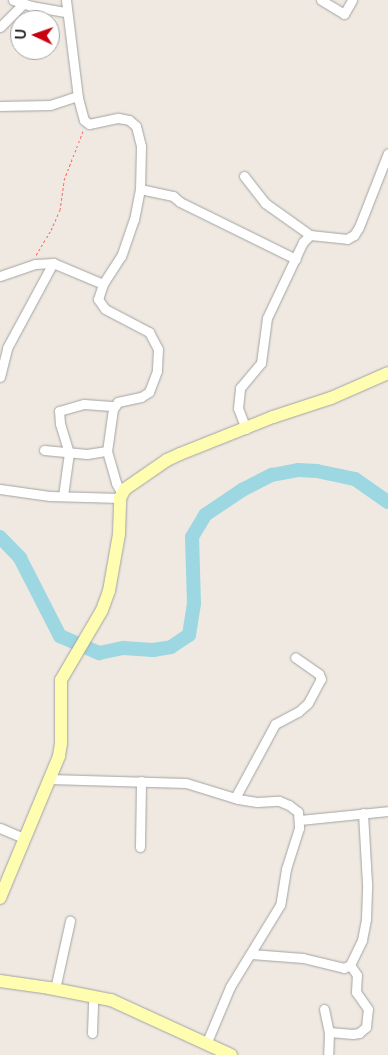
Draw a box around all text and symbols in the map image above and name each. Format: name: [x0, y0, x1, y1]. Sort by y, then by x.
north arrow: [10, 10, 60, 60]
text: U: [13, 29, 29, 40]

